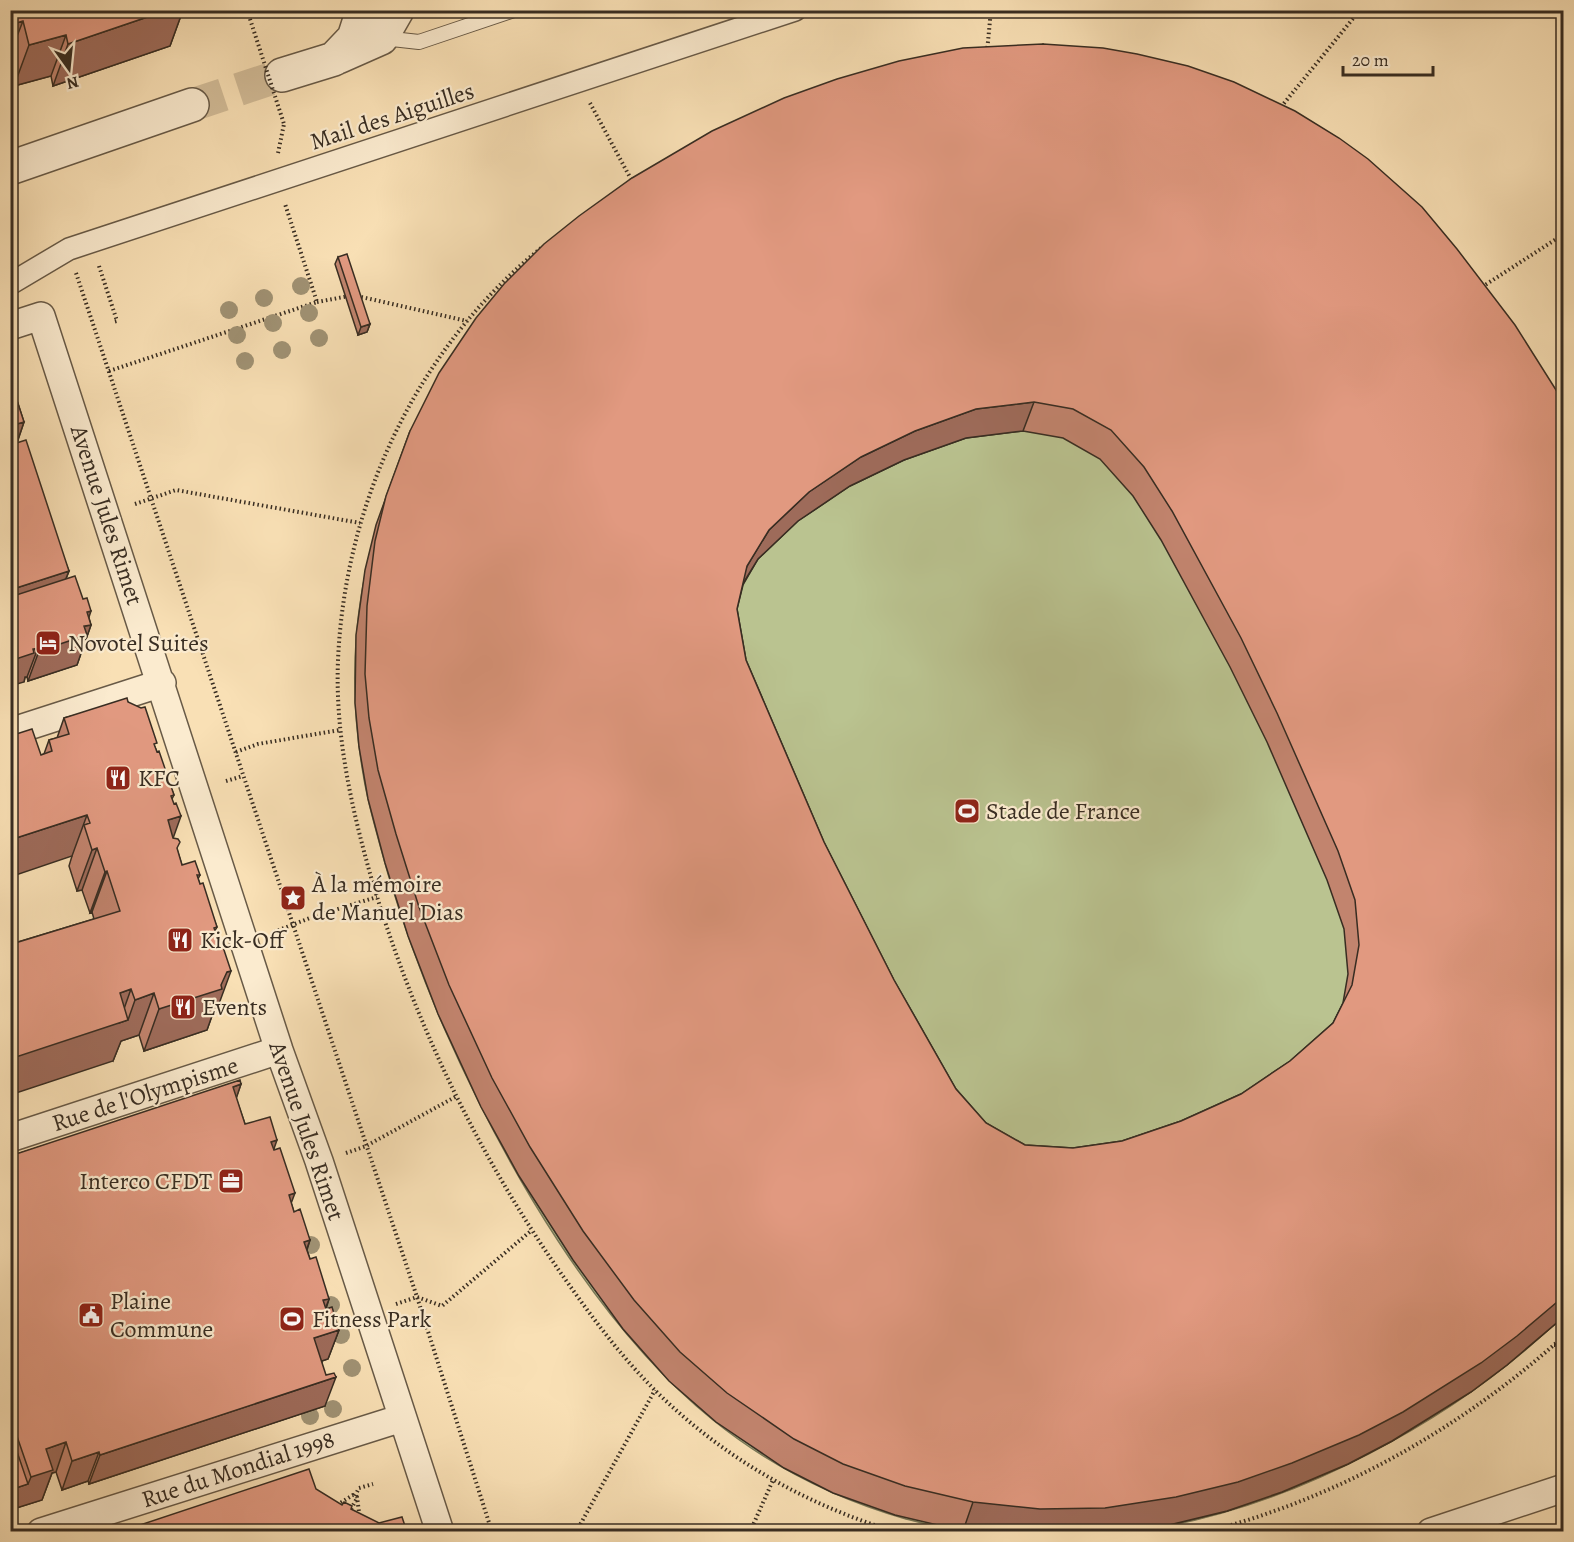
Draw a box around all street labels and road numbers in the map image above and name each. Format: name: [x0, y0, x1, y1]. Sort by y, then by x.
street label: Mail des Aiguilles: [306, 74, 478, 158]
street label: Avenue Jules Rimet: [63, 420, 151, 609]
street label: Avenue Jules Rimet: [261, 1036, 353, 1225]
street label: Rue de l'Olympisme: [48, 1049, 242, 1139]
street label: Rue du Mondial 1998: [137, 1423, 339, 1515]

